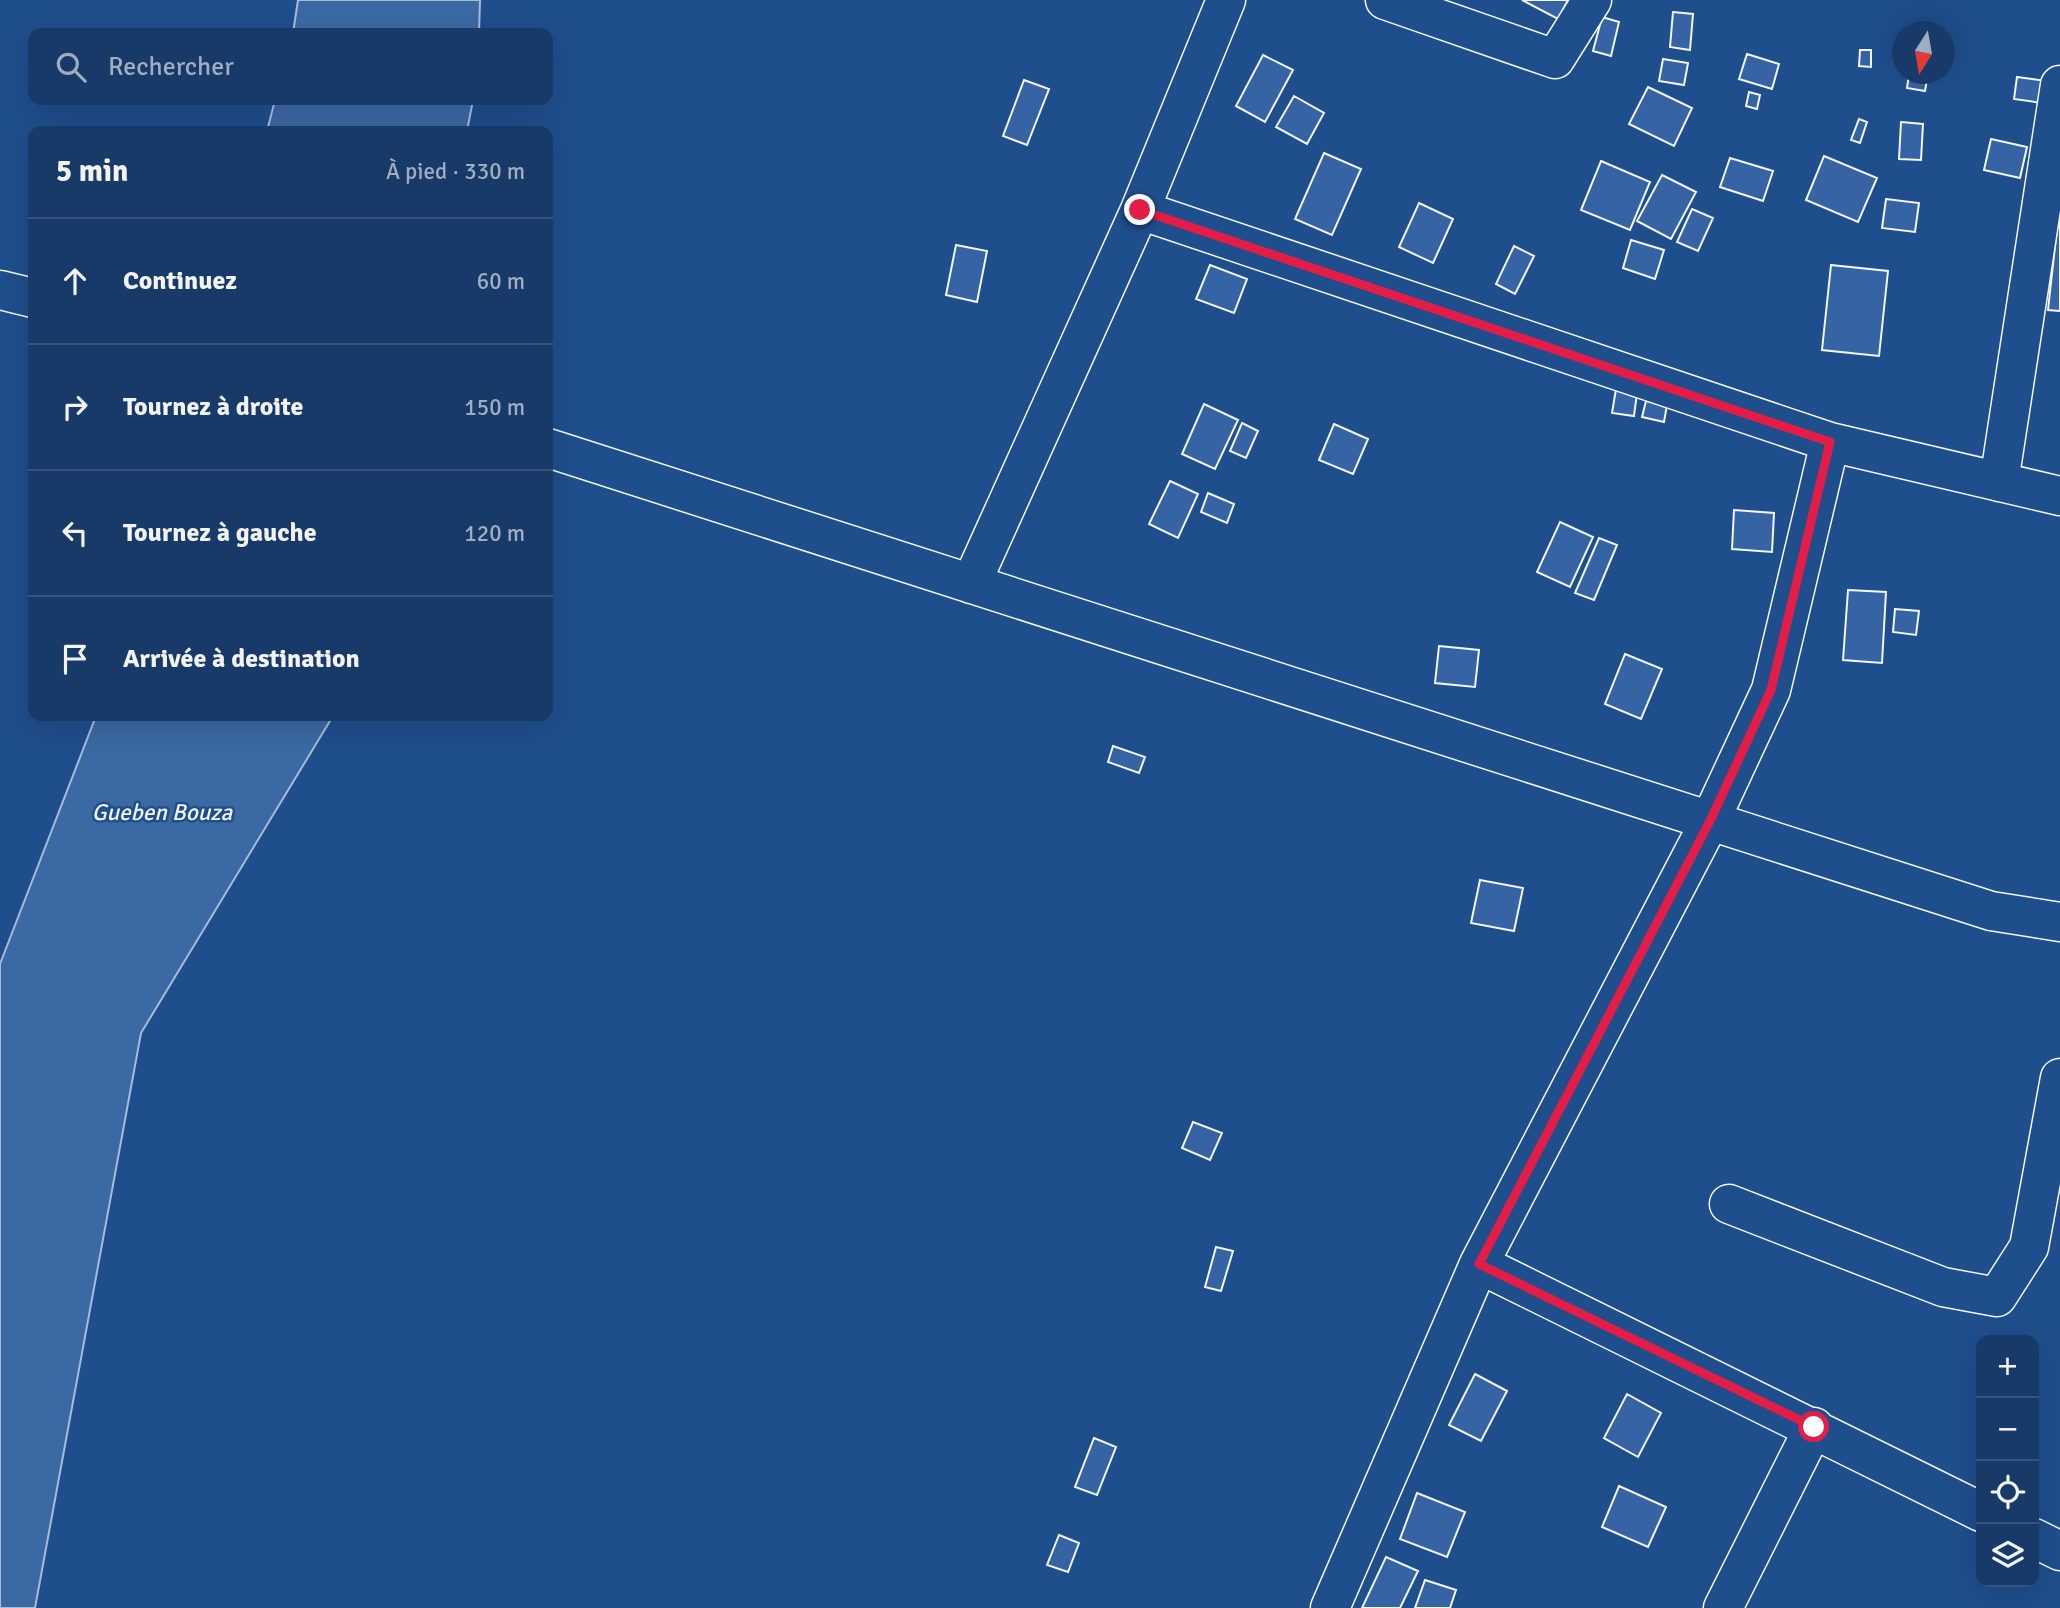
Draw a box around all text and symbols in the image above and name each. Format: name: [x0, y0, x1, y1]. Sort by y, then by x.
north arrow: [1892, 21, 1955, 84]
search box: [28, 28, 553, 105]
icon: search: [52, 48, 90, 86]
text: Rechercher: [108, 51, 234, 83]
text: 5 min: [56, 153, 128, 190]
text: À pied · 330 m: [386, 157, 525, 186]
route end: [1124, 194, 1155, 225]
icon: ahead: [56, 262, 94, 300]
text: Continuez: [123, 265, 237, 297]
text: 60 m: [477, 267, 525, 296]
icon: right: [56, 388, 94, 426]
text: Tournez à droite: [123, 391, 303, 423]
text: 150 m: [464, 393, 525, 422]
icon: left: [56, 514, 94, 552]
text: Tournez à gauche: [123, 517, 317, 549]
text: 120 m: [464, 519, 525, 548]
icon: arrive: [56, 640, 94, 678]
text: Arrivée à destination: [123, 643, 360, 675]
water label: Gueben Bouza: [92, 798, 234, 827]
map controls: [1976, 1335, 2039, 1587]
button: +: [1976, 1335, 2039, 1398]
button: −: [1976, 1398, 2039, 1461]
route start: [1798, 1411, 1829, 1442]
button: locate: [1976, 1461, 2039, 1524]
button: layers: [1976, 1524, 2039, 1587]

